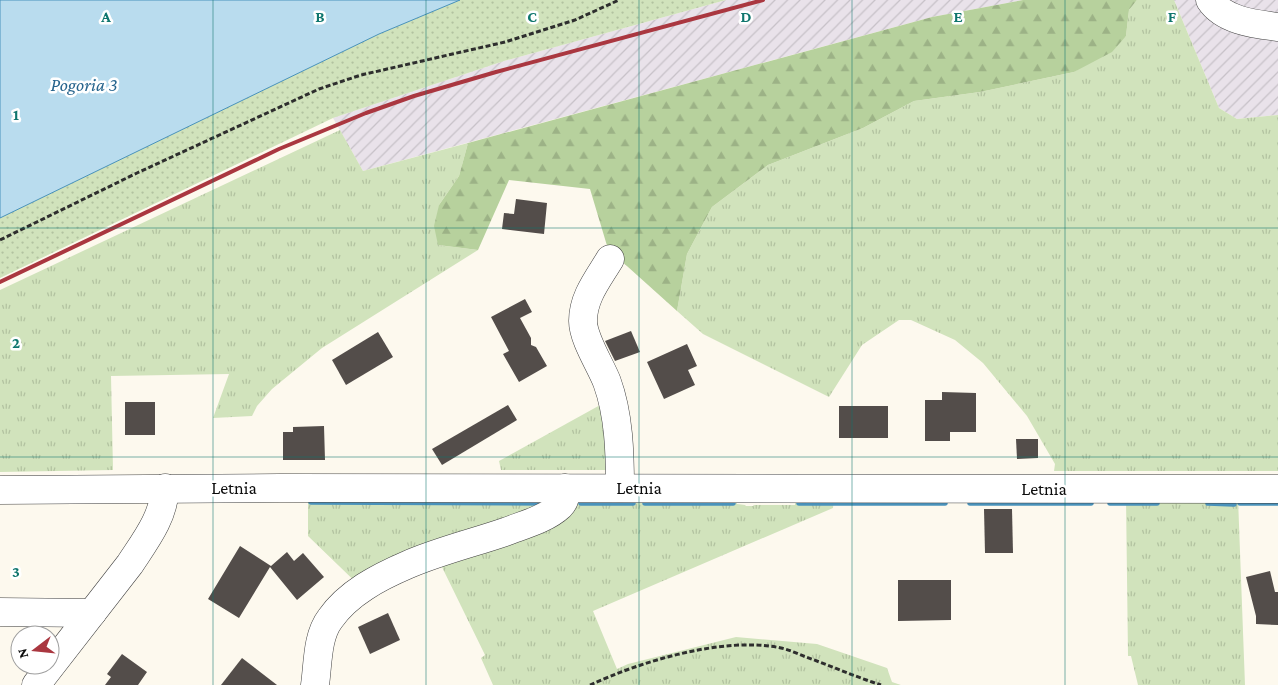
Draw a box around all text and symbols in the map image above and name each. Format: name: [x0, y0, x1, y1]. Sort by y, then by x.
text: A: [100, 8, 111, 25]
text: B: [315, 8, 325, 25]
text: C: [527, 8, 537, 25]
text: D: [740, 8, 752, 25]
text: E: [953, 8, 963, 25]
text: F: [1168, 8, 1177, 25]
water label: Pogoria 3: [50, 74, 118, 95]
text: 1: [13, 106, 19, 123]
text: 2: [12, 334, 20, 351]
street label: Letnia: [211, 478, 257, 498]
street label: Letnia: [616, 478, 662, 498]
street label: Letnia: [1021, 479, 1067, 499]
text: 3: [12, 563, 20, 580]
north arrow: [10, 625, 60, 675]
text: N: [13, 646, 32, 660]

